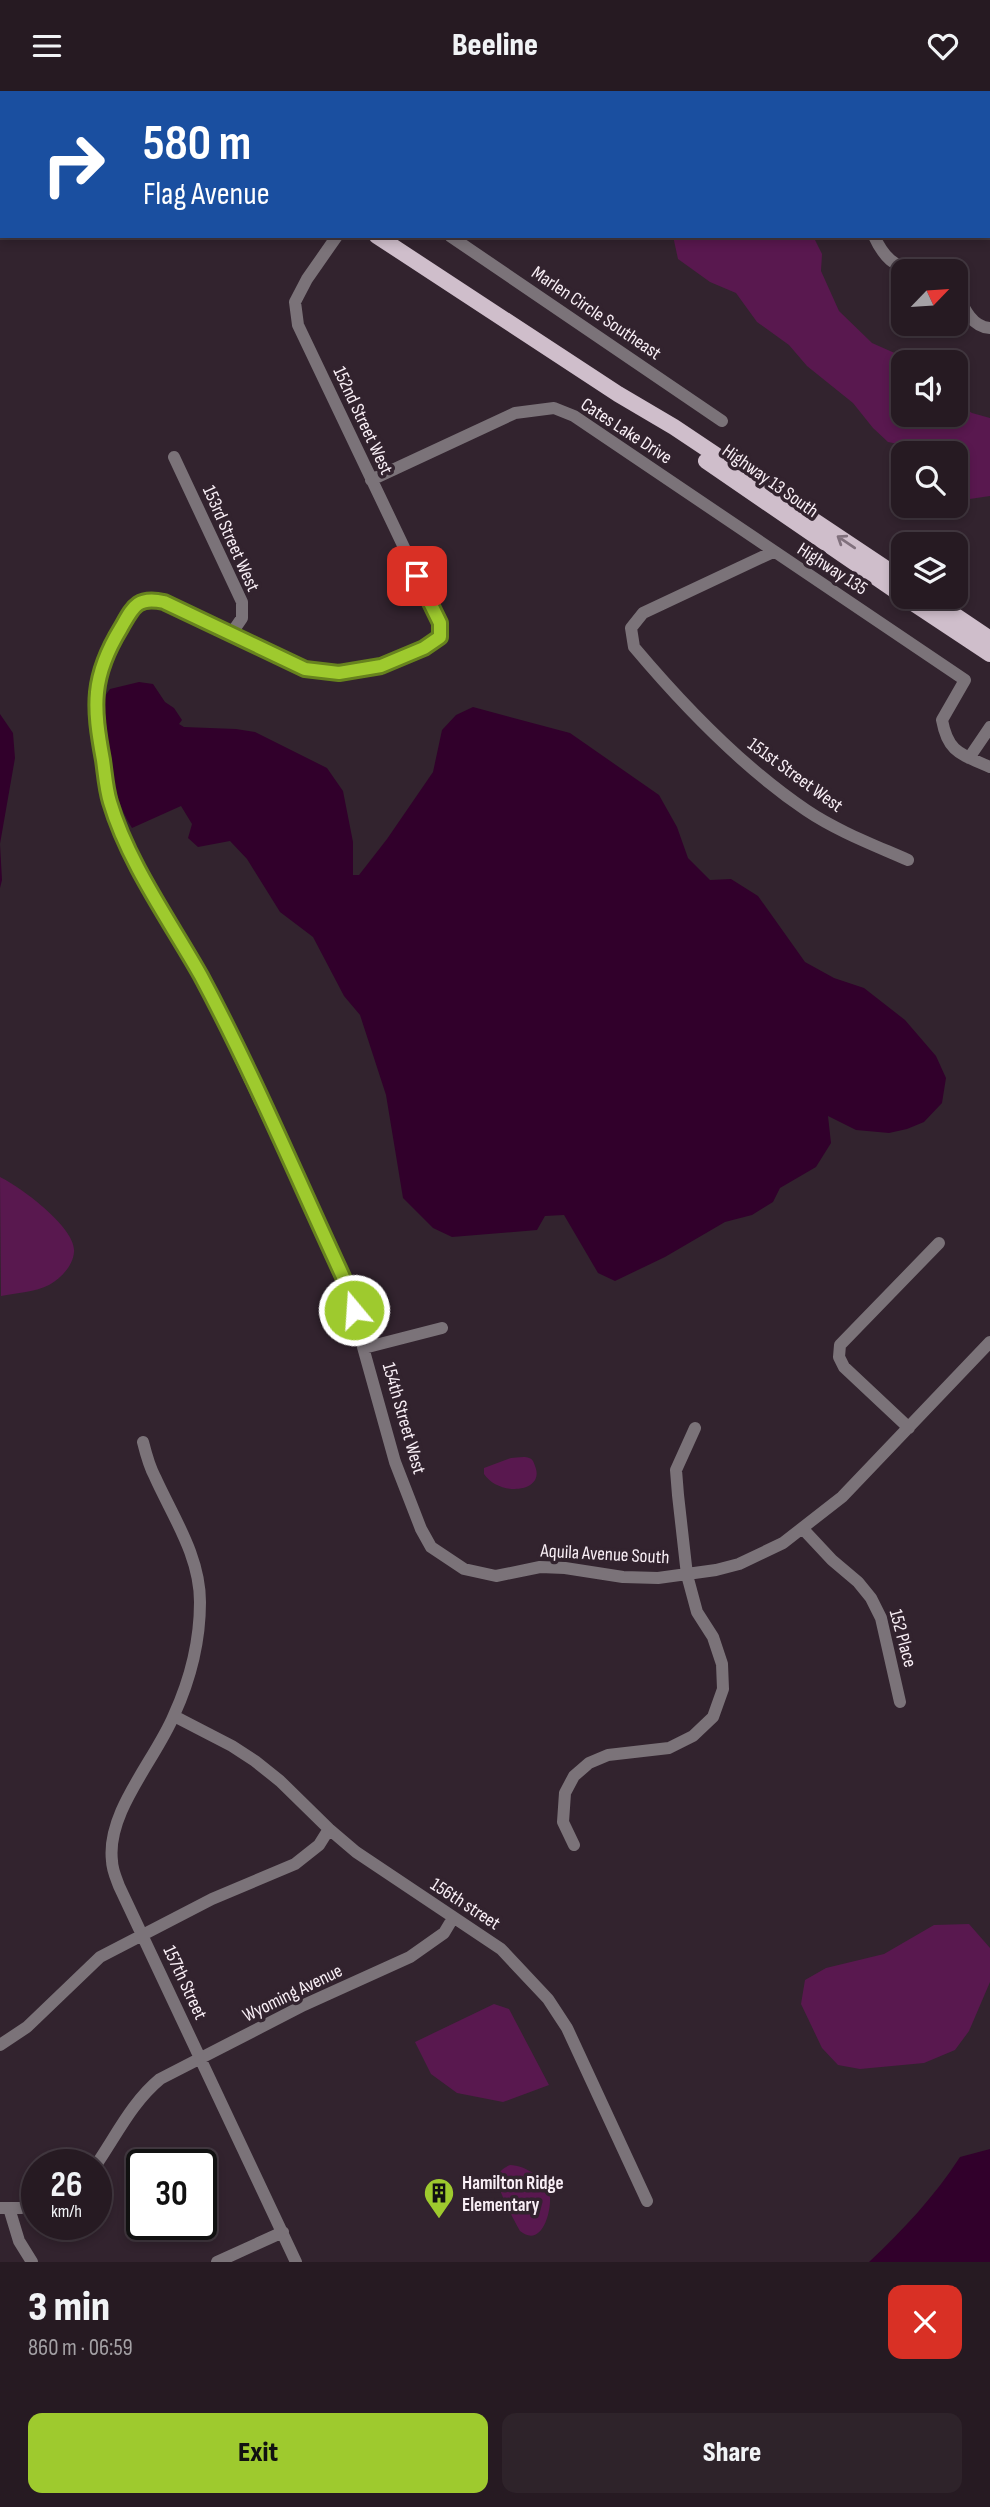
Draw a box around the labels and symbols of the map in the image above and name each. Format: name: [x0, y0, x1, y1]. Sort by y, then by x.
north arrow: [891, 259, 968, 336]
street label: Marlen Circle Southeast: [527, 261, 666, 365]
street label: 152nd Street West: [328, 363, 398, 478]
street label: Cates Lake Drive: [576, 393, 676, 469]
street label: Highway 13 South: [718, 440, 823, 523]
street label: 153rd Street West: [197, 482, 264, 595]
one-way arrow: [837, 535, 857, 549]
street label: Highway 135: [793, 538, 872, 600]
pin: [387, 546, 447, 606]
street label: 151st Street West: [743, 733, 847, 818]
position arrow: [317, 1273, 391, 1347]
street label: 154th Street West: [377, 1360, 430, 1477]
street label: Aquila Avenue South: [539, 1540, 670, 1569]
street label: 152 Place: [884, 1607, 921, 1670]
street label: 156th street: [426, 1873, 504, 1935]
street label: 157th Street: [158, 1942, 212, 2023]
street label: Wyoming Avenue: [239, 1959, 346, 2027]
speed limit sign: 30: [126, 2149, 217, 2240]
place label: Hamilton Ridge Elementary: [462, 2172, 564, 2217]
building icon: Hamilton Ridge Elementary: [422, 2176, 456, 2220]

